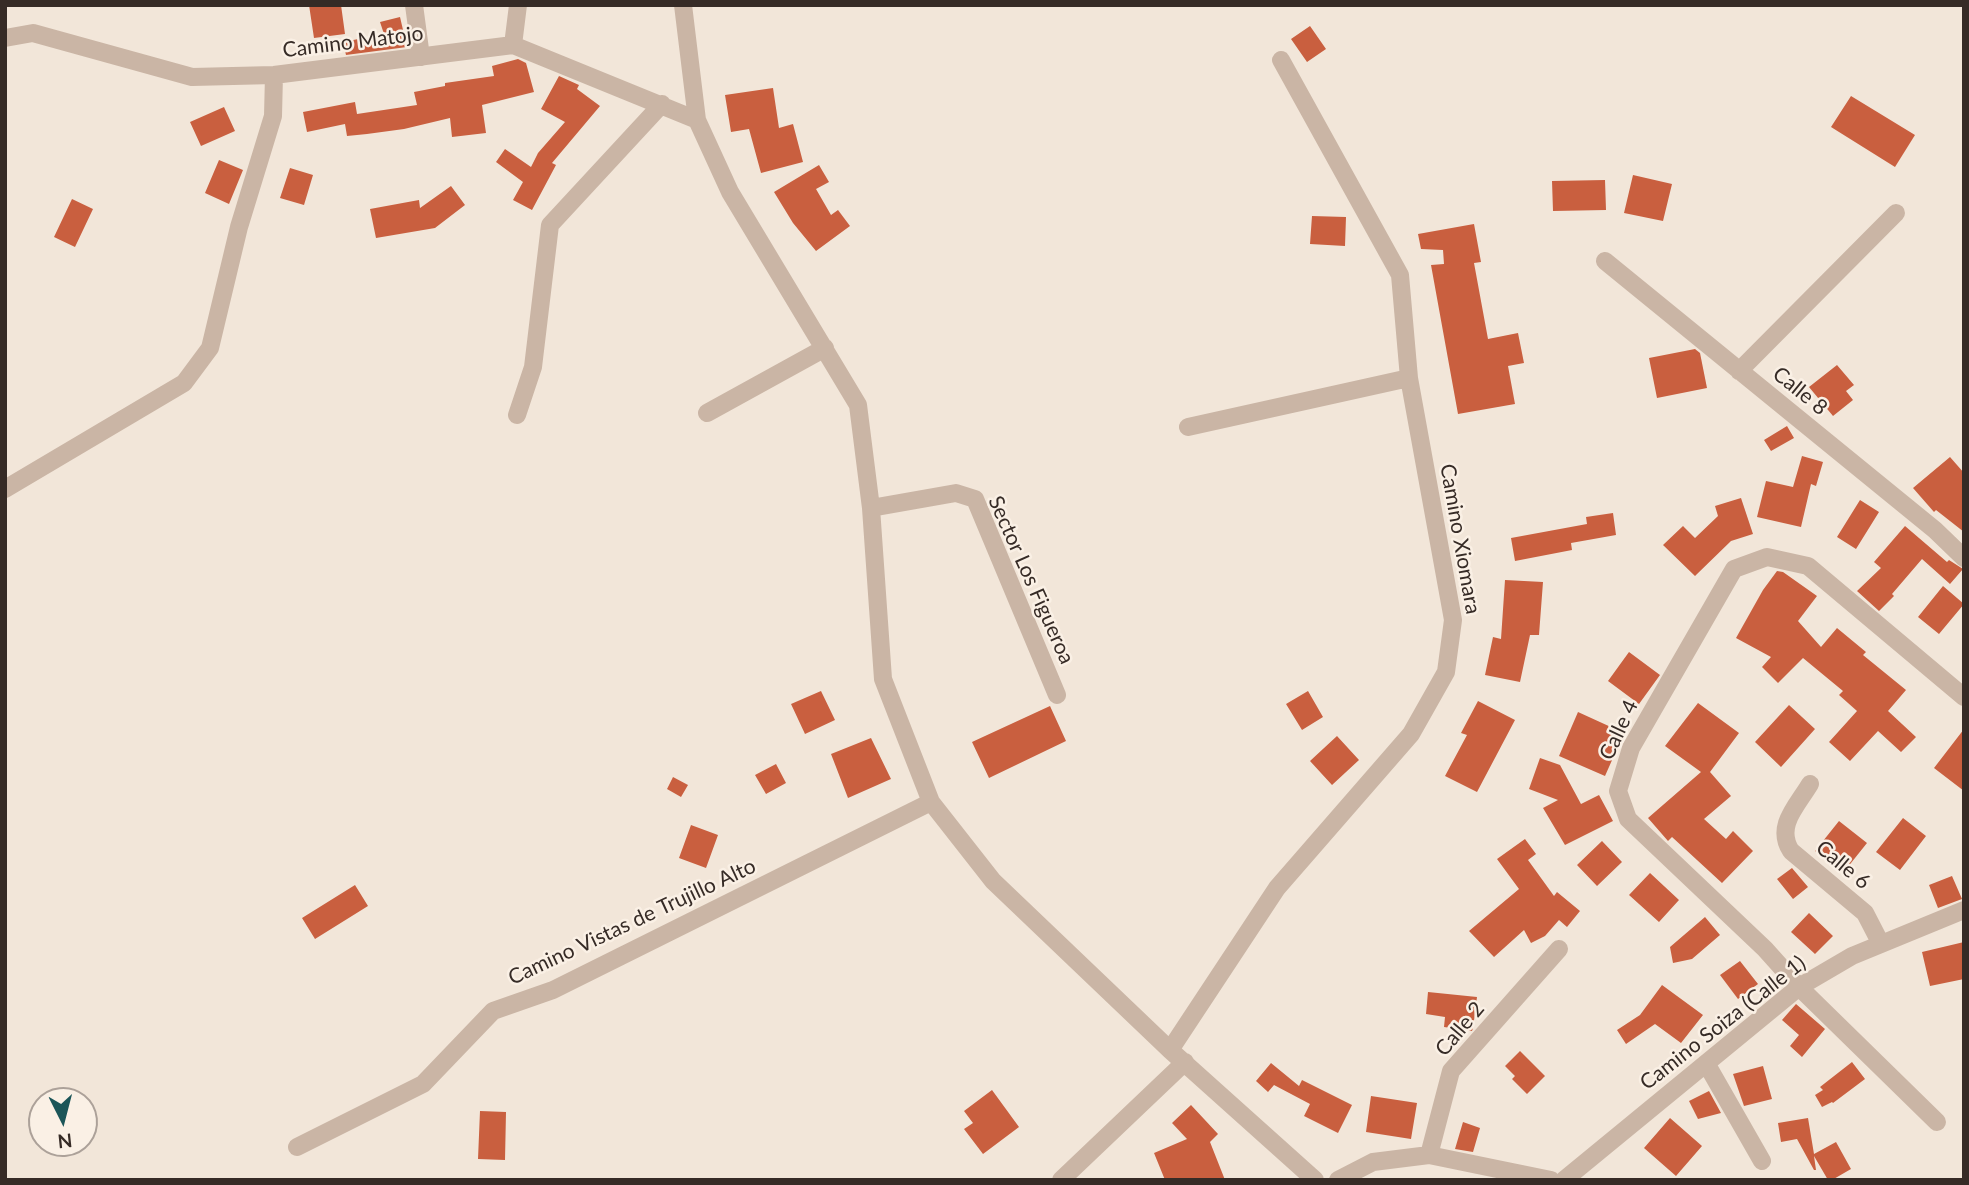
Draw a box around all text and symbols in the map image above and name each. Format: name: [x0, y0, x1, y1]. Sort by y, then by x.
street label: Camino Matojo: [281, 21, 425, 63]
street label: Calle 8: [1768, 361, 1832, 421]
street label: Camino Xiomara: [1434, 462, 1486, 616]
street label: Sector Los Figueroa: [983, 492, 1079, 668]
street label: Calle 4: [1594, 696, 1644, 764]
street label: Calle 6: [1811, 835, 1875, 895]
street label: Camino Vistas de Trujillo Alto: [504, 854, 760, 990]
street label: Camino Soiza (Calle 1): [1635, 951, 1811, 1095]
street label: Calle 2: [1430, 997, 1490, 1061]
north arrow: [28, 1087, 98, 1157]
text: N: [57, 1129, 74, 1154]

